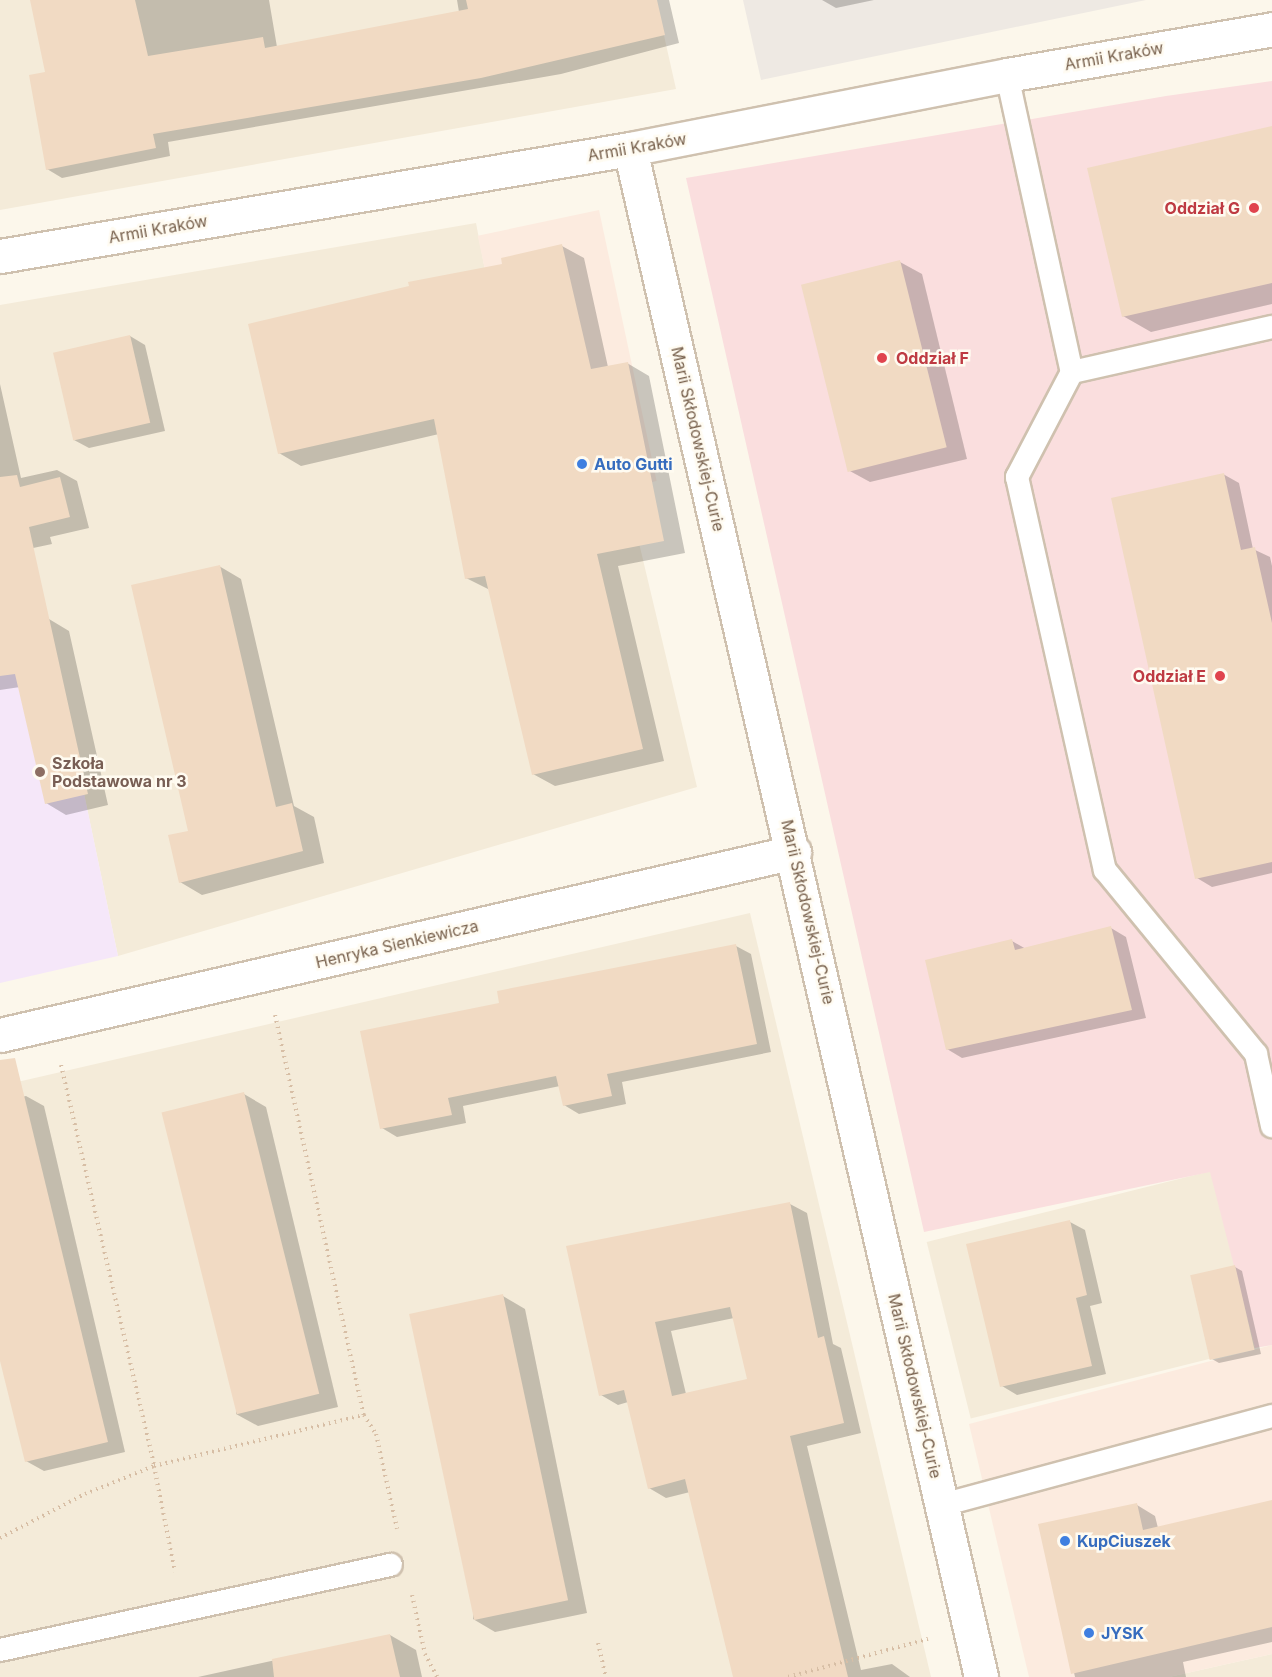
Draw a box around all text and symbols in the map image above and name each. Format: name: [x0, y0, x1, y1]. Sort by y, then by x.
street label: Armii Kraków: [1063, 38, 1165, 74]
street label: Armii Kraków: [586, 129, 688, 165]
place label: Oddział G: [1165, 198, 1240, 218]
marker: Oddział G: [1245, 199, 1263, 217]
street label: Armii Kraków: [107, 211, 209, 247]
street label: Marii Skłodowskiej-Curie: [667, 345, 729, 533]
place label: Oddział F: [896, 348, 969, 368]
marker: Oddział F: [873, 349, 891, 367]
place label: Auto Gutti: [594, 454, 673, 474]
marker: Auto Gutti: [575, 457, 589, 471]
place label: Oddział E: [1133, 666, 1206, 686]
marker: Oddział E: [1211, 667, 1229, 685]
place label: Szkoła Podstawowa nr 3: [52, 753, 187, 791]
marker: Szkoła Podstawowa nr 3: [33, 765, 47, 779]
street label: Marii Skłodowskiej-Curie: [777, 818, 839, 1006]
street label: Henryka Sienkiewicza: [314, 916, 480, 972]
street label: Marii Skłodowskiej-Curie: [884, 1292, 946, 1480]
place label: KupCiuszek: [1077, 1531, 1171, 1551]
marker: KupCiuszek: [1058, 1534, 1072, 1548]
place label: JYSK: [1101, 1623, 1144, 1643]
marker: JYSK: [1082, 1626, 1096, 1640]

